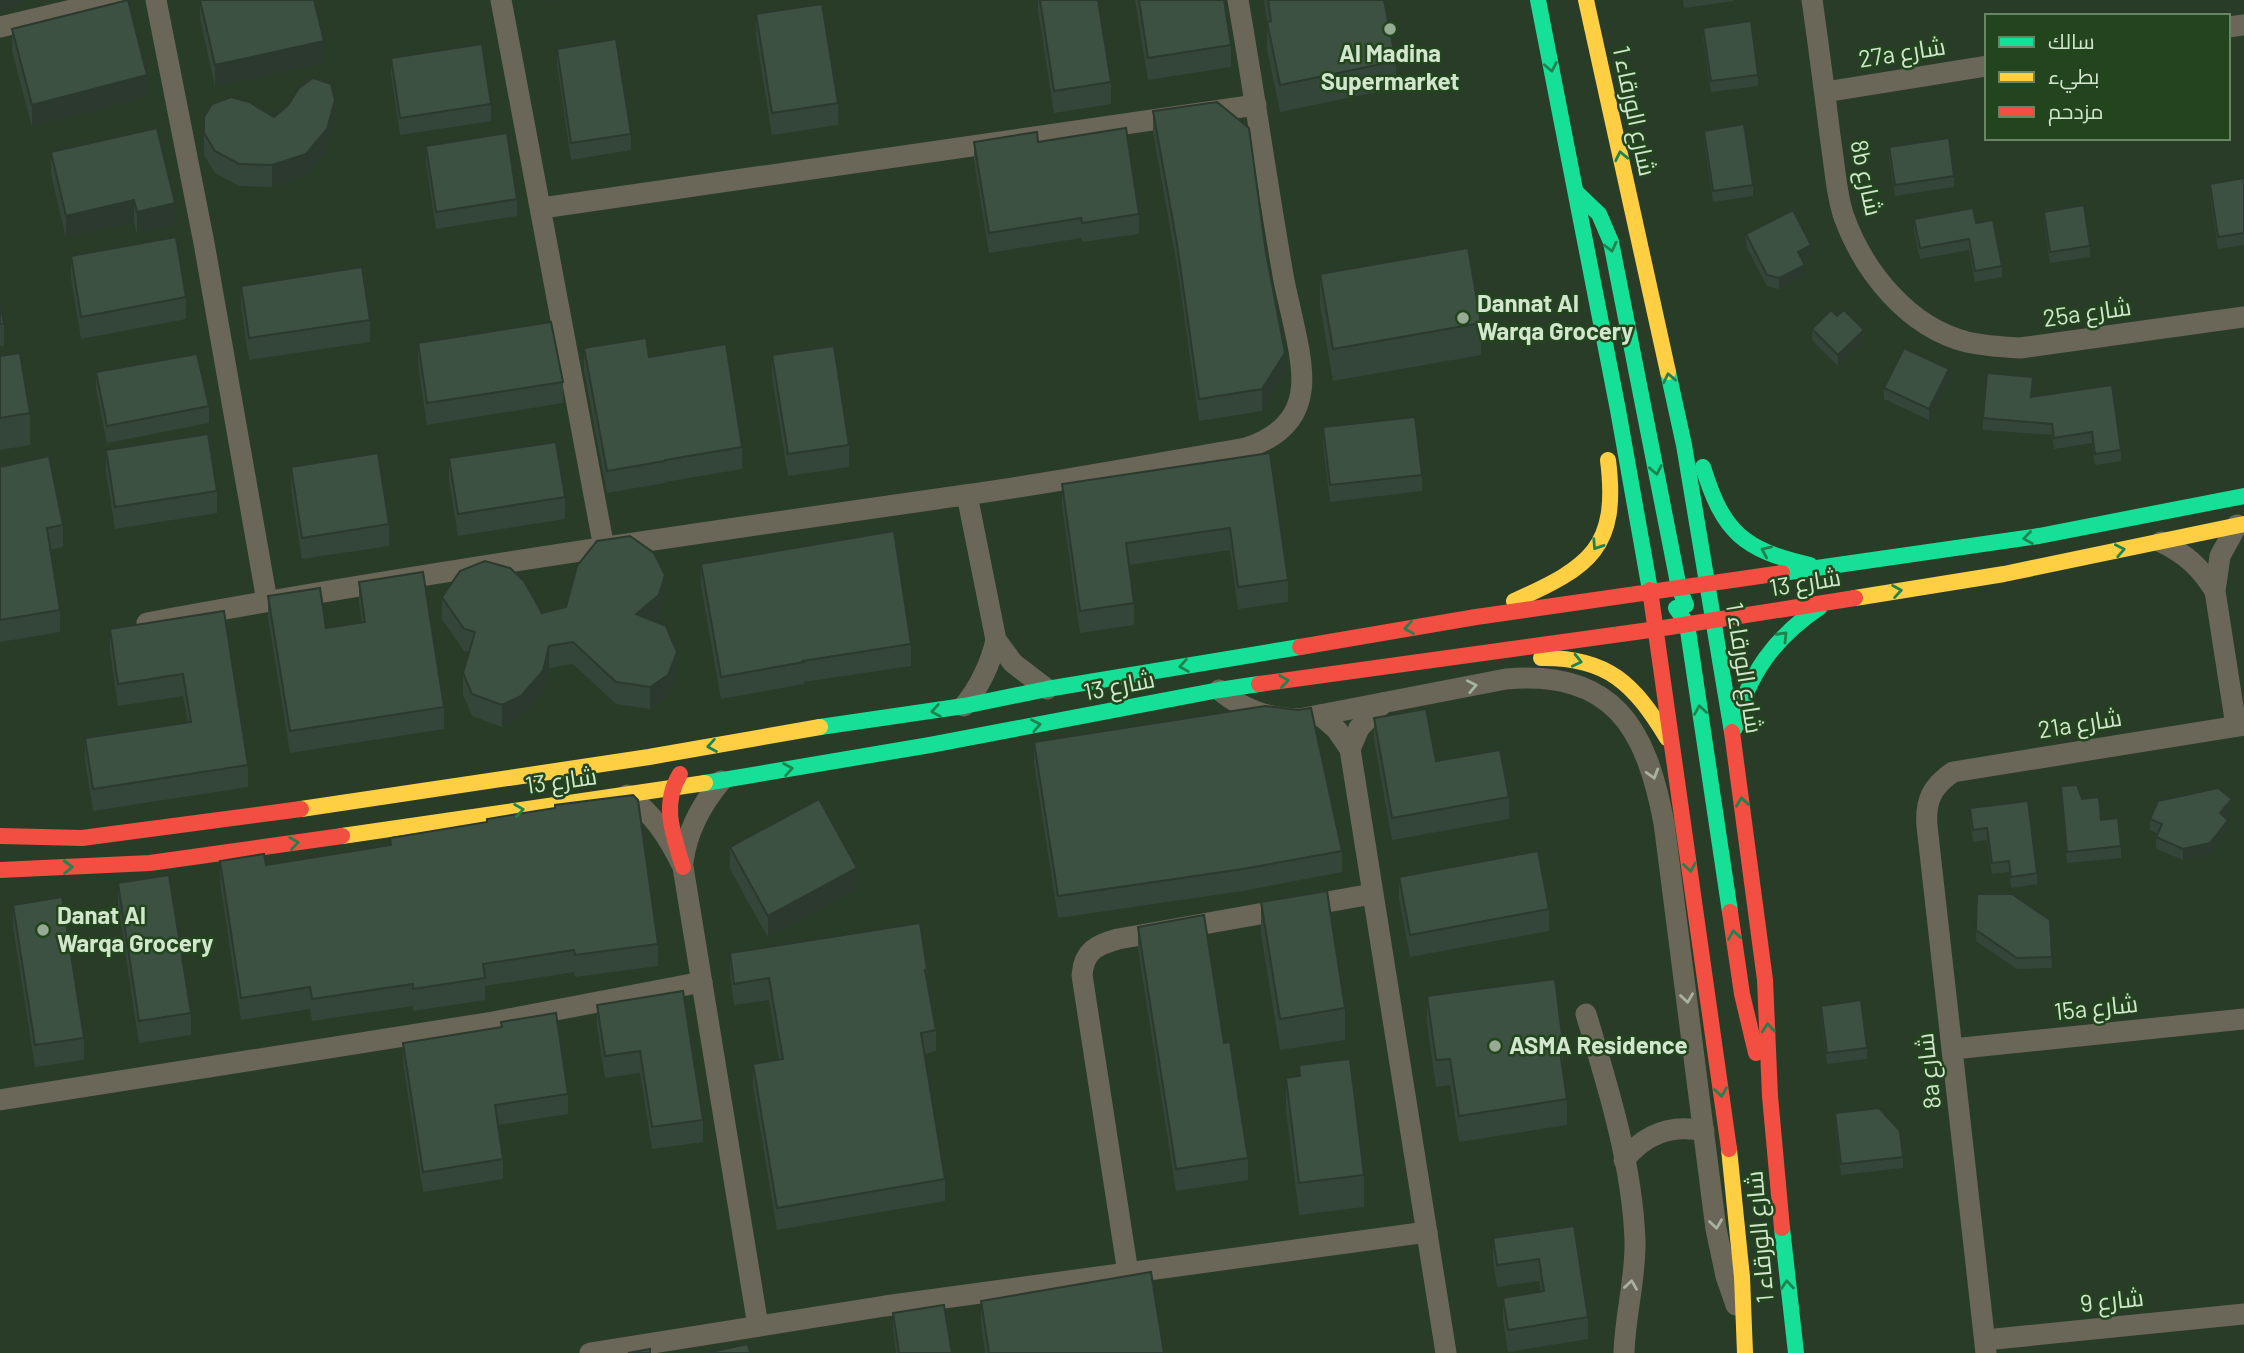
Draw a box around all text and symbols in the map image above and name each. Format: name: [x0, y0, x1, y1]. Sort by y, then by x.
legend: [1985, 14, 2230, 140]
marker: Al Madina Supermarket: [1382, 21, 1398, 37]
text: سالك: [2048, 28, 2095, 53]
street label: 27a شارع: [1856, 30, 1948, 76]
place label: Al Madina Supermarket: [1321, 38, 1459, 95]
street label: شارع الورقاء 1: [1605, 43, 1663, 179]
one-way arrow: [1543, 61, 1558, 73]
text: بطيء: [2048, 63, 2099, 93]
text: مزدحم: [2048, 98, 2103, 126]
street label: 8b شارع: [1842, 137, 1890, 219]
one-way arrow: [1614, 150, 1629, 162]
one-way arrow: [1603, 241, 1617, 253]
place label: Dannat Al Warqa Grocery: [1477, 288, 1633, 345]
street label: 25a شارع: [2041, 291, 2133, 335]
marker: Dannat Al Warqa Grocery: [1455, 310, 1471, 326]
one-way arrow: [1663, 372, 1678, 384]
one-way arrow: [1647, 464, 1662, 476]
one-way arrow: [2022, 530, 2034, 545]
one-way arrow: [1593, 537, 1606, 550]
one-way arrow: [2114, 544, 2126, 559]
one-way arrow: [1760, 545, 1773, 559]
street label: شارع 13: [1767, 562, 1843, 604]
one-way arrow: [1891, 584, 1903, 599]
street label: شارع الورقاء 1: [1718, 600, 1770, 736]
one-way arrow: [1403, 620, 1415, 635]
one-way arrow: [1774, 631, 1787, 644]
one-way arrow: [1571, 652, 1583, 667]
one-way arrow: [1178, 658, 1190, 673]
street label: شارع 13: [1081, 663, 1157, 709]
one-way arrow: [1278, 674, 1290, 689]
one-way arrow: [1466, 679, 1478, 694]
street label: 21a شارع: [2036, 702, 2124, 746]
one-way arrow: [930, 703, 942, 718]
one-way arrow: [1693, 704, 1708, 716]
one-way arrow: [1030, 718, 1042, 733]
one-way arrow: [706, 738, 718, 753]
street label: شارع 13: [523, 760, 599, 802]
one-way arrow: [782, 762, 794, 777]
one-way arrow: [1644, 767, 1659, 779]
one-way arrow: [1734, 796, 1749, 808]
one-way arrow: [513, 803, 525, 818]
one-way arrow: [288, 836, 300, 851]
one-way arrow: [63, 860, 74, 875]
one-way arrow: [1683, 861, 1698, 873]
place label: Danat Al Warqa Grocery: [57, 900, 213, 957]
marker: Danat Al Warqa Grocery: [35, 922, 51, 938]
one-way arrow: [1727, 929, 1742, 940]
street label: 15a شارع: [2052, 988, 2140, 1028]
one-way arrow: [1679, 992, 1694, 1004]
one-way arrow: [1761, 1022, 1776, 1033]
place label: ASMA Residence: [1509, 1030, 1688, 1059]
street label: 8a شارع: [1909, 1031, 1949, 1111]
marker: ASMA Residence: [1487, 1038, 1503, 1054]
one-way arrow: [1714, 1086, 1729, 1098]
street label: شارع الورقاء 1: [1738, 1170, 1782, 1304]
one-way arrow: [1708, 1218, 1723, 1230]
one-way arrow: [1623, 1279, 1638, 1291]
one-way arrow: [1780, 1280, 1795, 1291]
street label: شارع 9: [2079, 1282, 2145, 1320]

